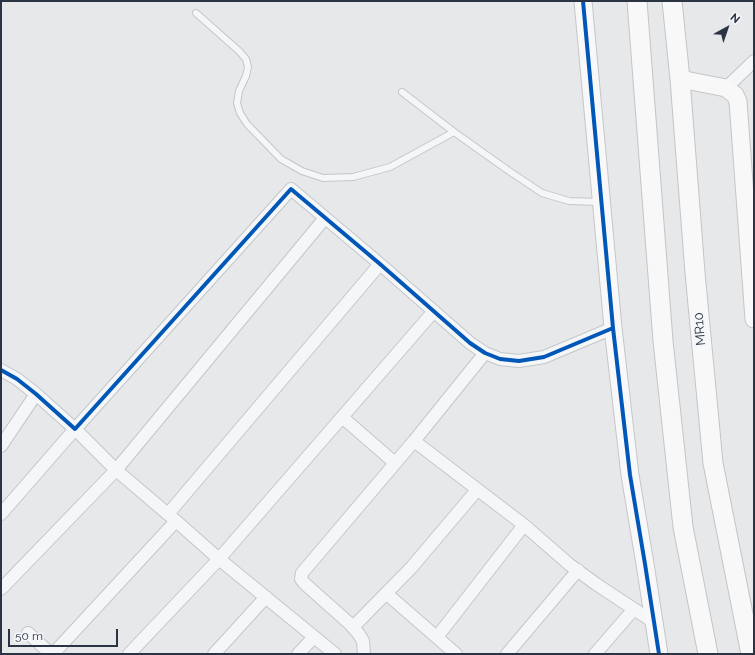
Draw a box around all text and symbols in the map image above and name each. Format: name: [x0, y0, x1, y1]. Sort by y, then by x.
north arrow: [707, 8, 747, 48]
text: N: [728, 11, 742, 26]
street label: MR10: [691, 312, 709, 346]
scale bar: [10, 621, 120, 647]
text: 50 m: [15, 629, 43, 643]

